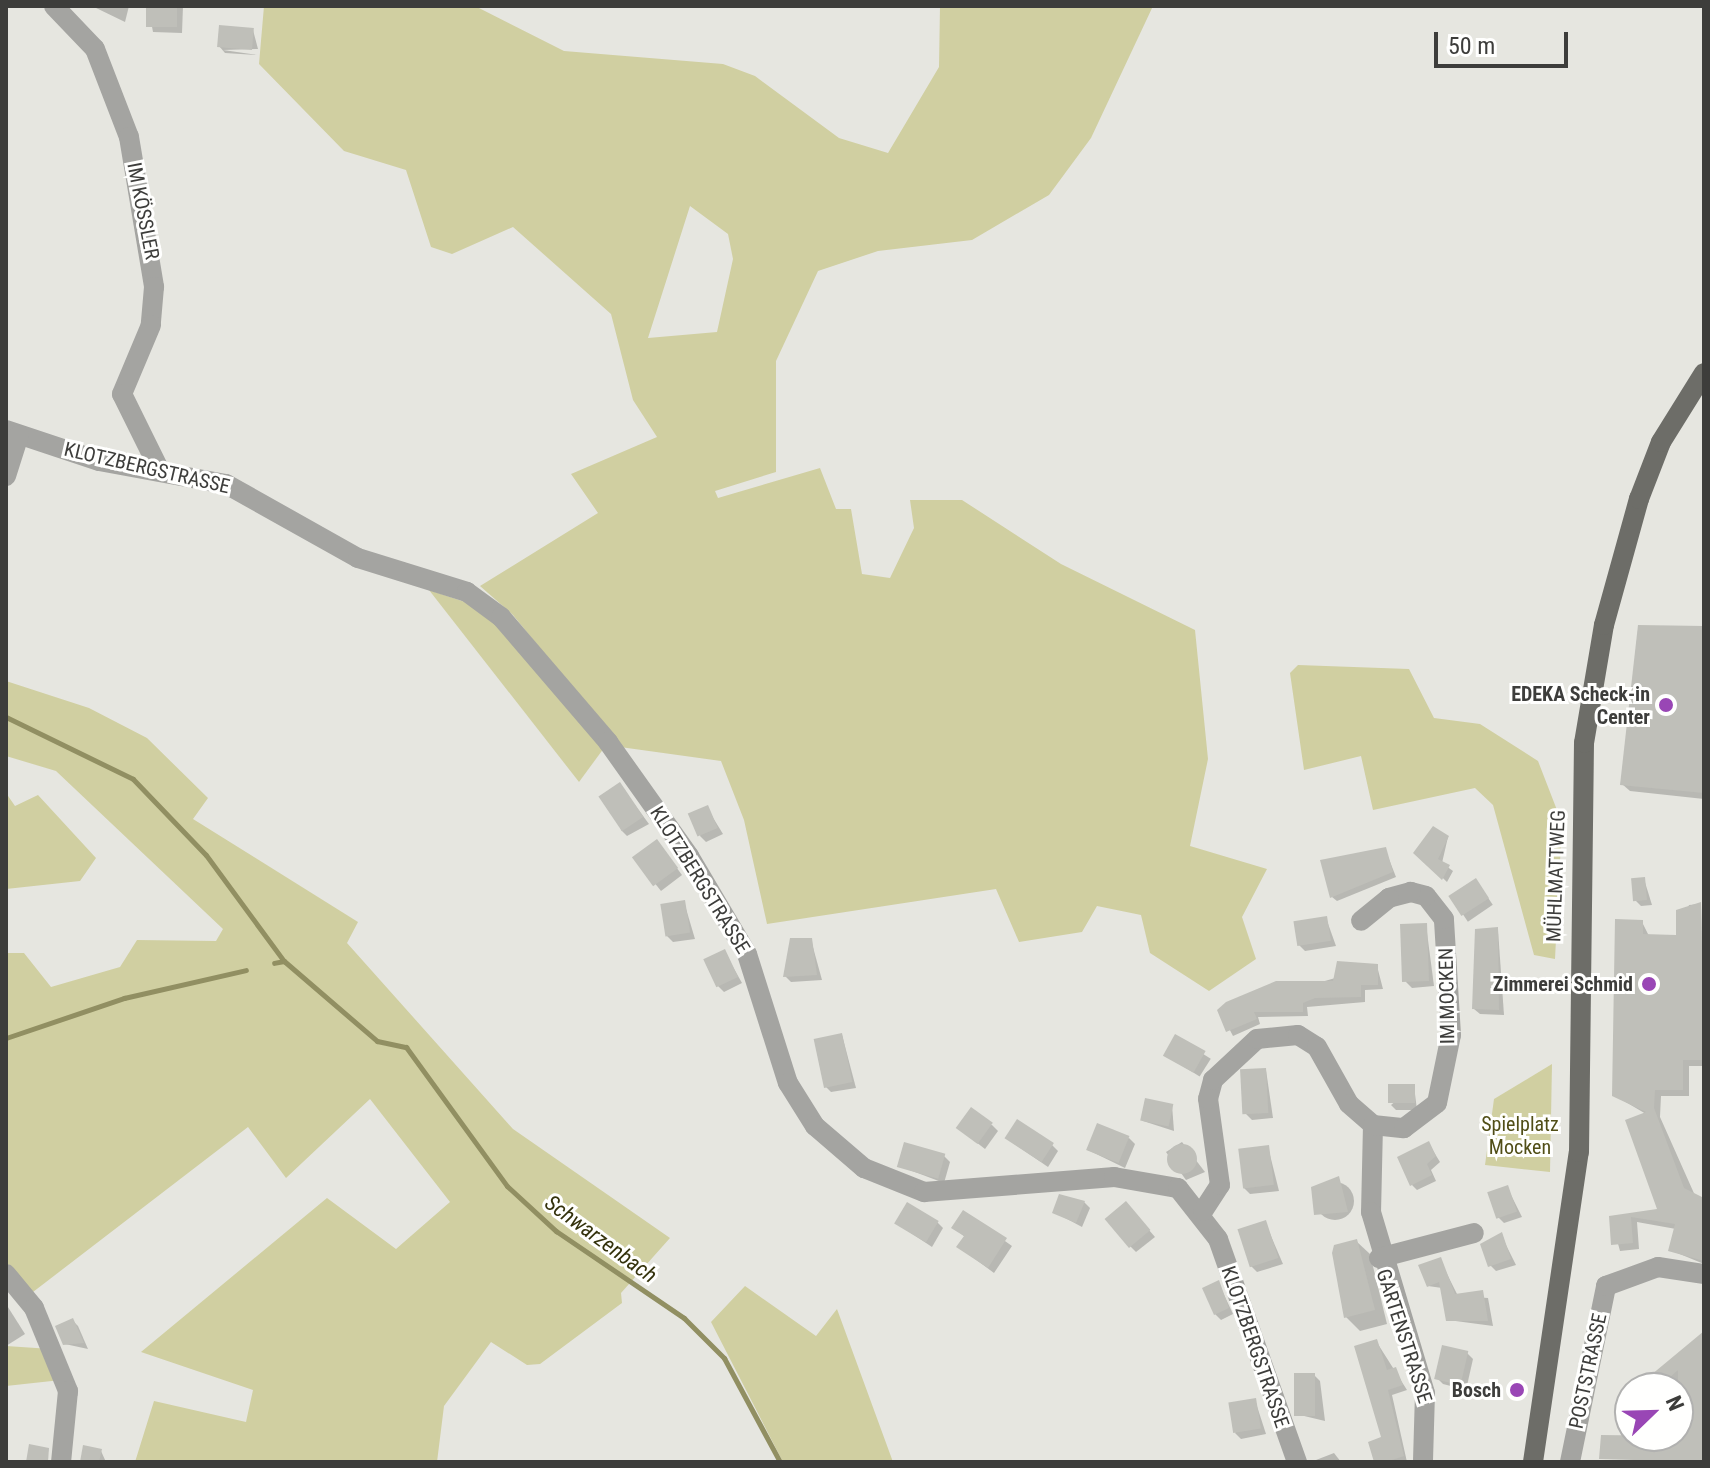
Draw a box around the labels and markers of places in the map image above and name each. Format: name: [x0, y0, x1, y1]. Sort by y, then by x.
place label: EDEKA Scheck-in Center: [1511, 682, 1650, 729]
marker: EDEKA Scheck-in Center: [1657, 696, 1675, 714]
place label: Zimmerei Schmid: [1493, 972, 1633, 996]
marker: Zimmerei Schmid: [1640, 975, 1658, 993]
place label: Bosch: [1452, 1378, 1501, 1402]
marker: Bosch: [1508, 1381, 1526, 1399]

